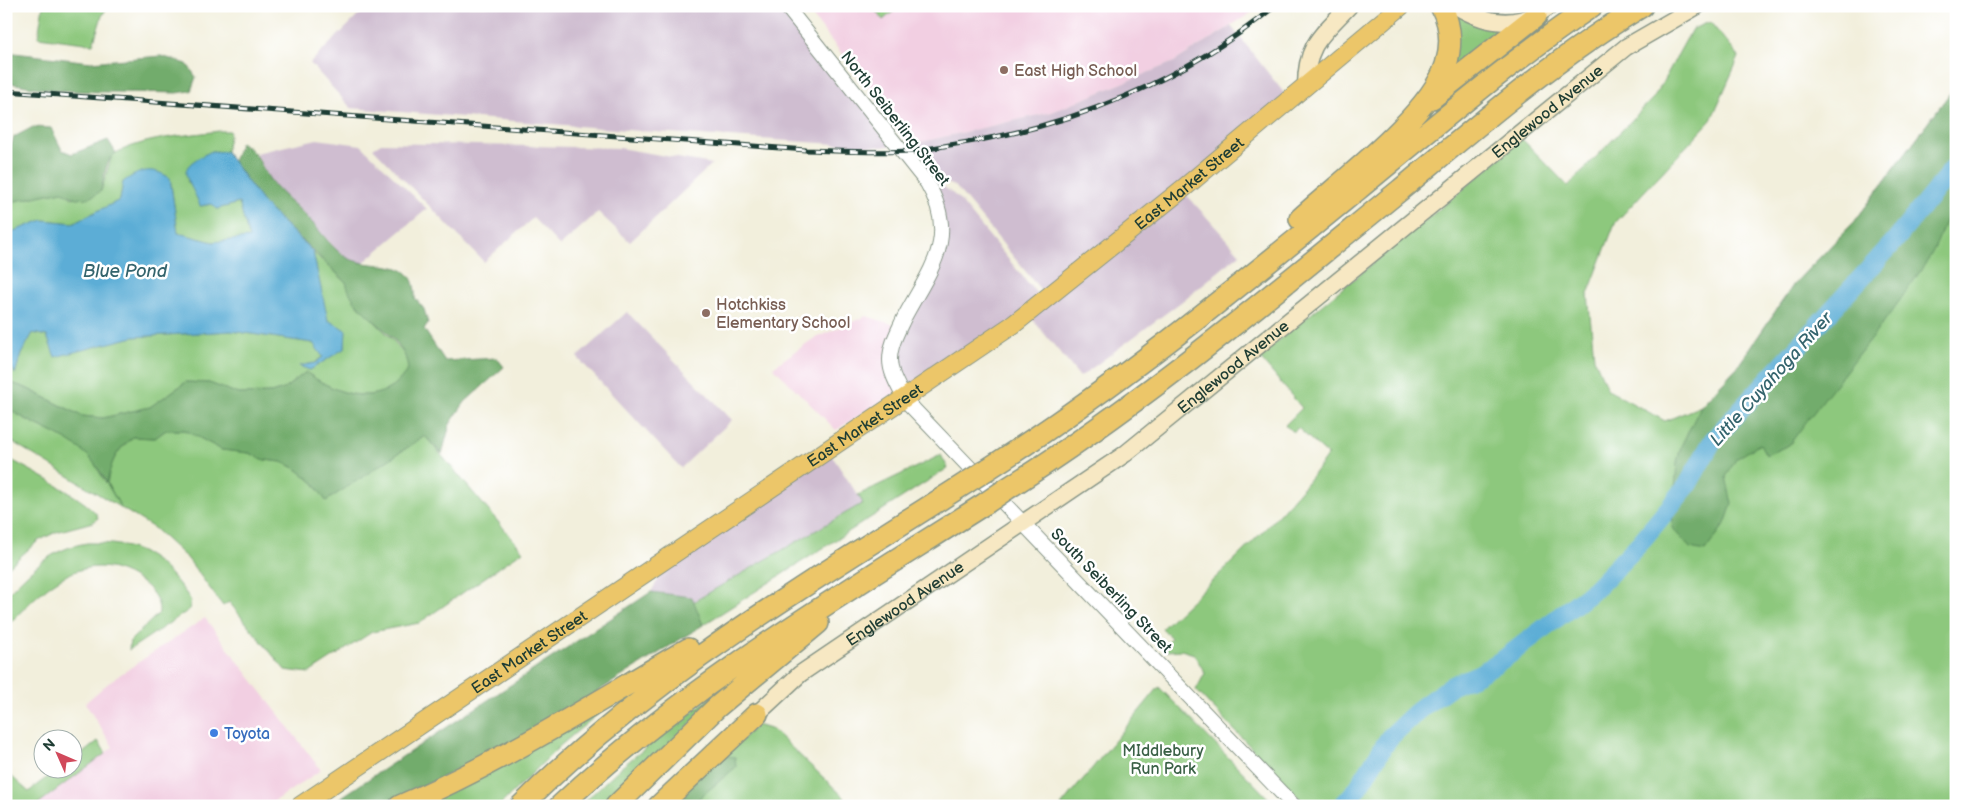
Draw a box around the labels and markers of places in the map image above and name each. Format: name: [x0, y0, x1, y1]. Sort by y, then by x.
place label: East High School: [1014, 62, 1137, 81]
marker: East High School: [998, 64, 1010, 76]
place label: Hotchkiss Elementary School: [716, 296, 850, 333]
marker: Hotchkiss Elementary School: [700, 307, 712, 319]
place label: Toyota: [224, 725, 270, 744]
marker: Toyota: [208, 727, 220, 739]

